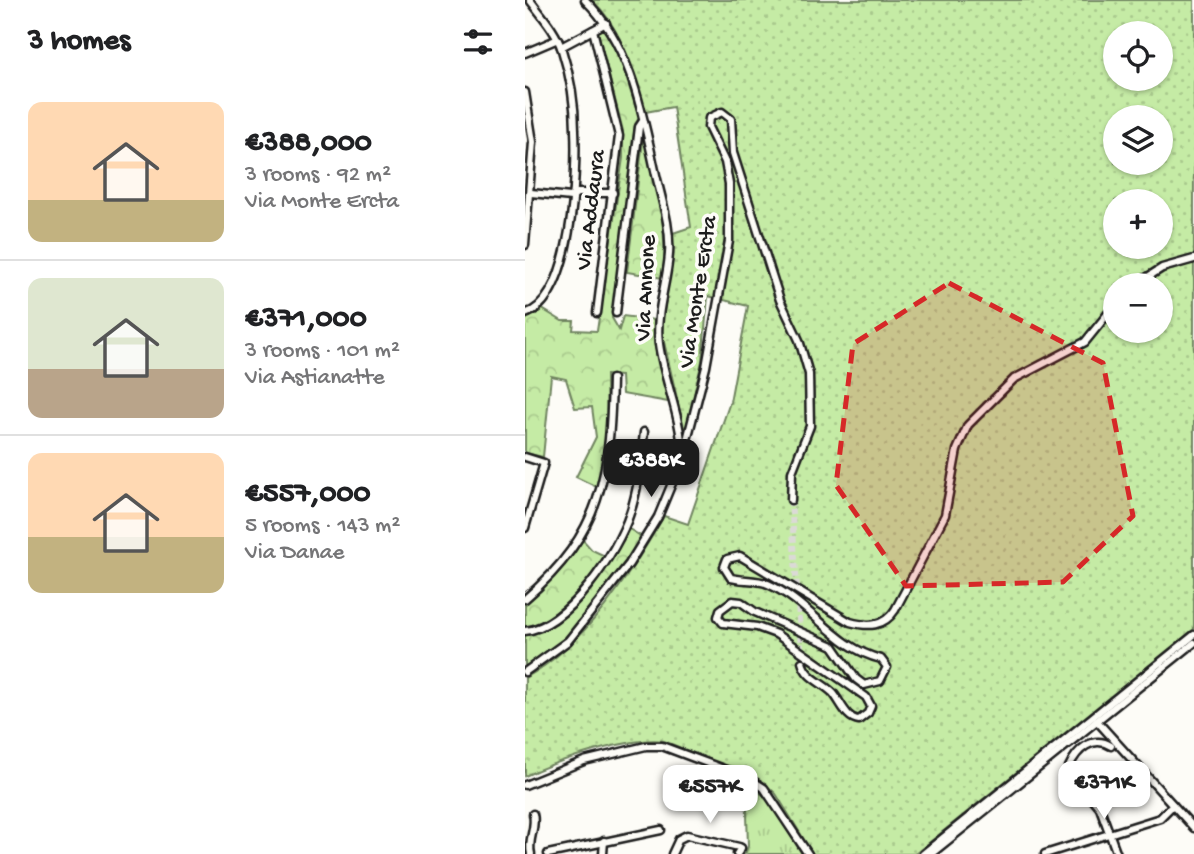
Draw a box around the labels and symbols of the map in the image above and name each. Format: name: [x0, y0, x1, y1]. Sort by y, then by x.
street label: Via Addaura: [571, 147, 613, 273]
street label: Via Monte Ercta: [673, 213, 725, 371]
street label: Via Annone: [631, 233, 663, 343]
pin: €388K: [602, 440, 700, 499]
pin: €371K: [1055, 762, 1153, 821]
pin: €557K: [661, 766, 759, 825]

